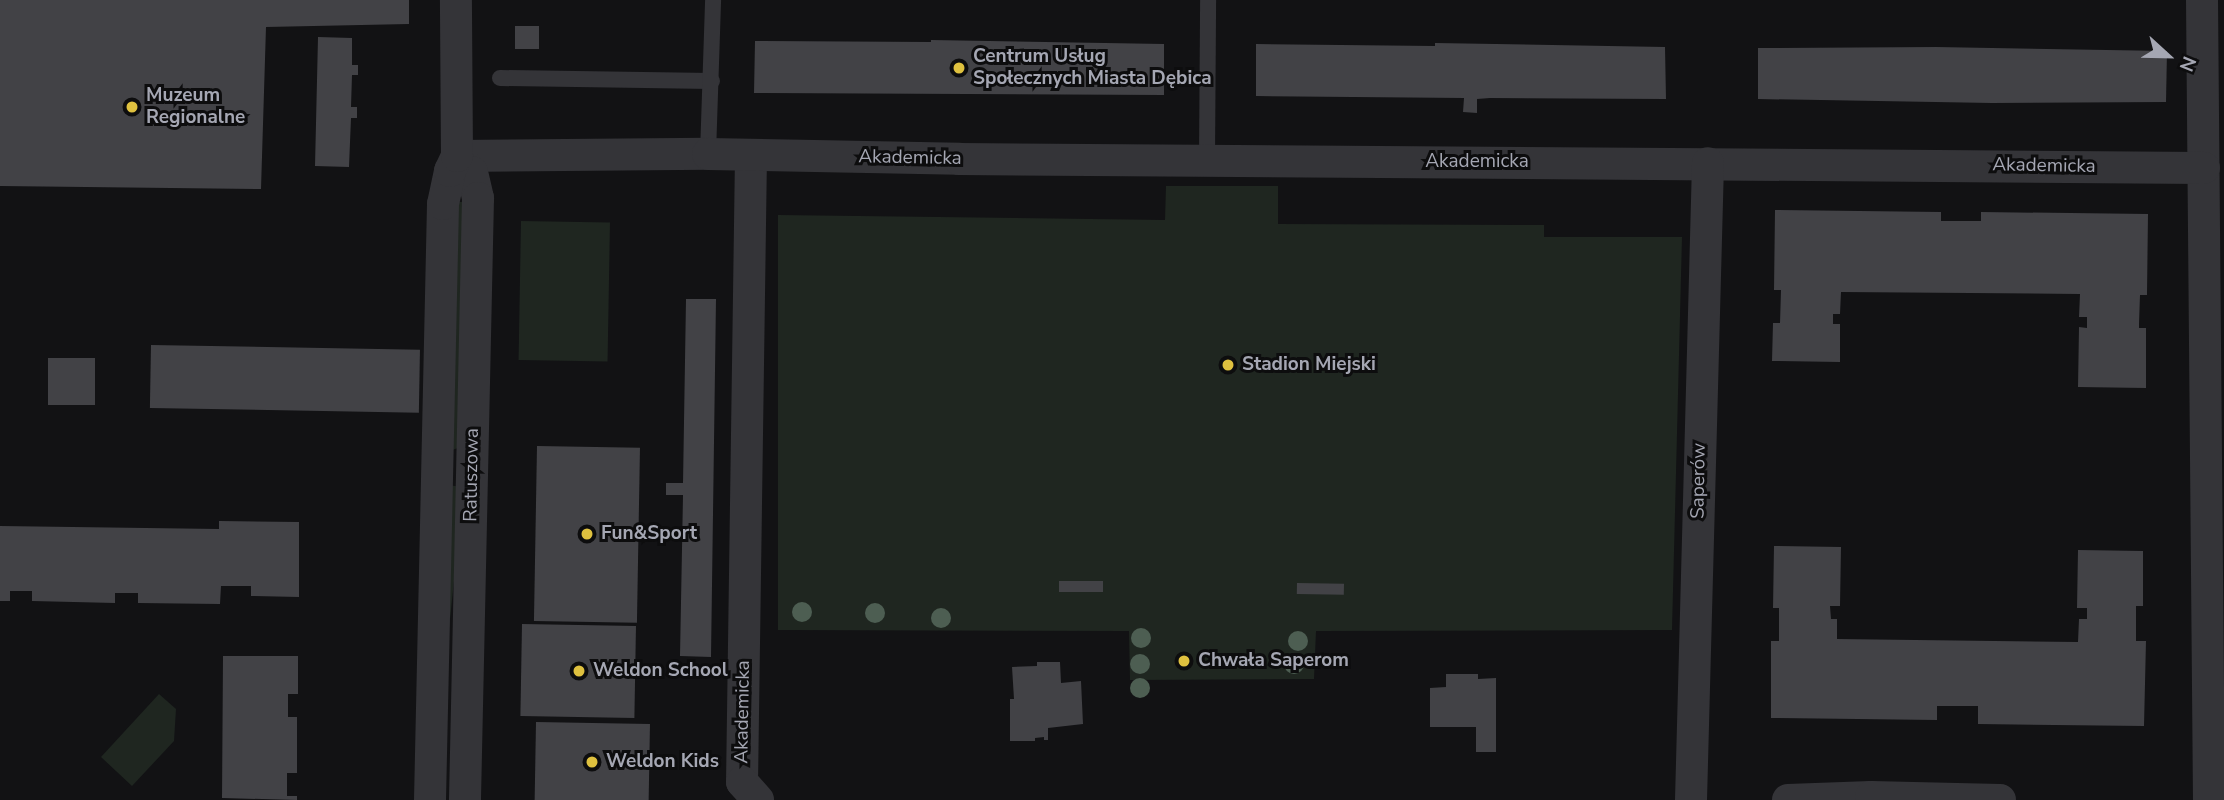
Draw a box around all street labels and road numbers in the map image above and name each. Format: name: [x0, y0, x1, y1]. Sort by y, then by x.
street label: Akademicka: [858, 146, 962, 170]
street label: Akademicka: [1425, 151, 1529, 173]
street label: Akademicka: [1992, 154, 2096, 178]
street label: Ratuszowa: [460, 428, 484, 522]
street label: Saperów: [1687, 443, 1711, 519]
street label: Akademicka: [731, 660, 755, 764]

